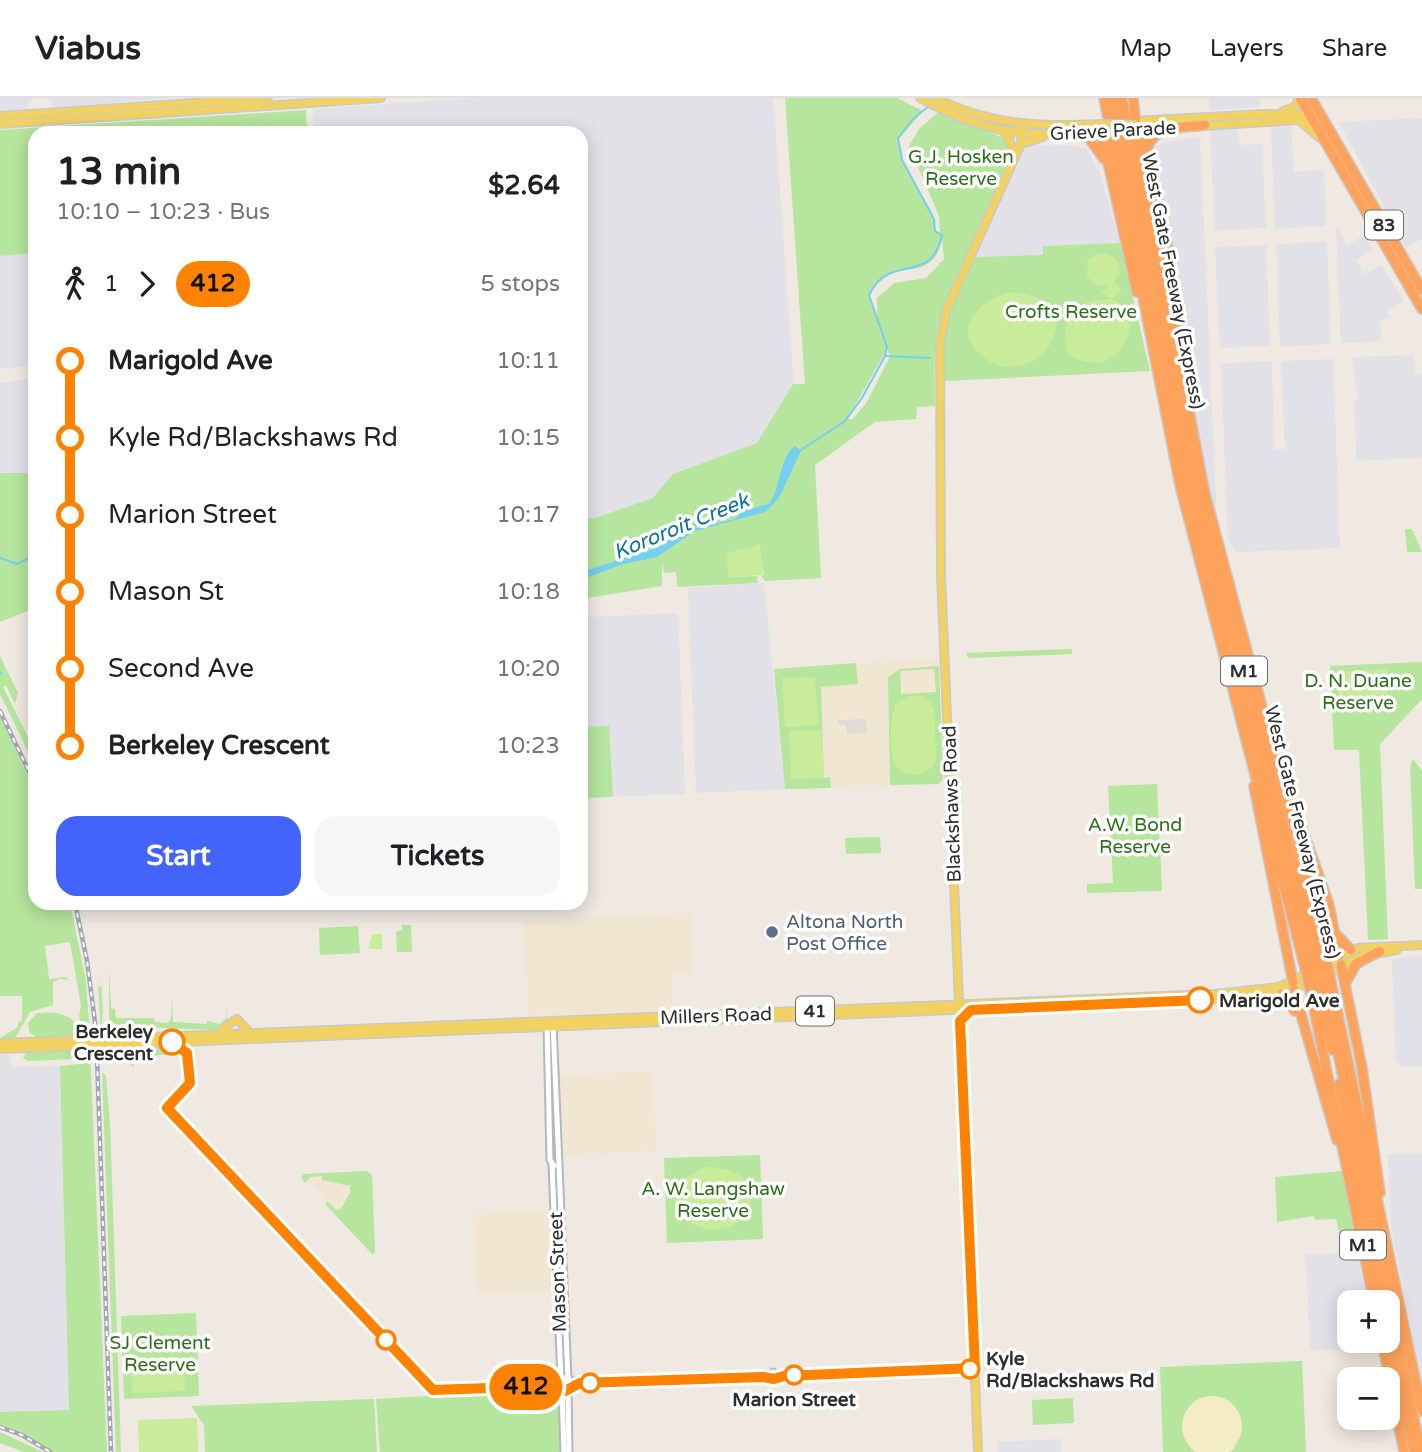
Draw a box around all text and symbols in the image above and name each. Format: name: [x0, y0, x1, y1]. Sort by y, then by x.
text: Viabus: [35, 29, 141, 68]
text: Map: [1120, 34, 1172, 63]
text: Layers: [1210, 34, 1284, 63]
text: Share: [1322, 34, 1387, 63]
street label: Grieve Parade: [1049, 117, 1177, 145]
park label: G.J. Hosken Reserve: [908, 146, 1014, 190]
text: 13 min: [56, 149, 181, 195]
street label: West Gate Freeway (Express): [1137, 151, 1209, 411]
text: $2.64: [488, 170, 560, 201]
text: 10:10 – 10:23 · Bus: [56, 198, 270, 226]
road number: 83: [1365, 210, 1403, 240]
icon: walk: [56, 265, 94, 303]
icon: forward: [128, 265, 166, 303]
text: 412: [190, 269, 236, 298]
text: 1: [104, 270, 118, 298]
text: 5 stops: [480, 270, 560, 298]
park label: Crofts Reserve: [1005, 301, 1137, 323]
text: Marigold Ave: [108, 345, 273, 376]
text: 10:11: [496, 347, 560, 375]
text: Kyle Rd/Blackshaws Rd: [108, 422, 398, 453]
text: 10:15: [496, 424, 560, 452]
water label: Kororoit Creek: [610, 487, 754, 565]
text: Marion Street: [108, 499, 277, 530]
text: 10:17: [496, 501, 560, 529]
text: Mason St: [108, 576, 224, 607]
text: 10:18: [496, 578, 560, 606]
text: Second Ave: [108, 653, 254, 684]
text: 10:20: [496, 655, 560, 683]
road number: M1: [1221, 656, 1267, 686]
park label: D. N. Duane Reserve: [1304, 670, 1412, 714]
street label: West Gate Freeway (Express): [1260, 703, 1344, 961]
street label: Blackshaws Road: [938, 725, 966, 883]
text: Berkeley Crescent: [108, 730, 330, 761]
text: 10:23: [496, 732, 560, 760]
park label: A.W. Bond Reserve: [1088, 814, 1182, 858]
button: Start: [56, 816, 301, 896]
button: Tickets: [315, 816, 560, 896]
place label: Altona North Post Office: [786, 911, 903, 955]
marker: Altona North Post Office: [764, 924, 780, 940]
marker: Marigold Ave: [1187, 987, 1213, 1013]
place label: Marigold Ave: [1219, 990, 1340, 1013]
road number: 41: [796, 996, 834, 1026]
street label: Millers Road: [660, 1003, 772, 1029]
place label: Berkeley Crescent: [74, 1021, 154, 1065]
marker: Berkeley Crescent: [159, 1029, 185, 1055]
park label: A. W. Langshaw Reserve: [641, 1178, 785, 1222]
street label: Mason Street: [545, 1211, 571, 1333]
road number: M1: [1340, 1230, 1386, 1260]
map controls: [1337, 1290, 1400, 1430]
button: +: [1337, 1290, 1400, 1353]
unlabelled marker: [376, 1330, 396, 1350]
park label: SJ Clement Reserve: [110, 1332, 211, 1376]
place label: Kyle Rd/Blackshaws Rd: [986, 1348, 1155, 1392]
marker: Kyle Rd/Blackshaws Rd: [960, 1359, 980, 1379]
line badge: 412: [486, 1364, 566, 1410]
marker: Marion Street: [784, 1365, 804, 1385]
button: −: [1337, 1367, 1400, 1430]
text: 412: [503, 1372, 549, 1401]
unlabelled marker: [580, 1373, 600, 1393]
place label: Marion Street: [732, 1389, 856, 1411]

